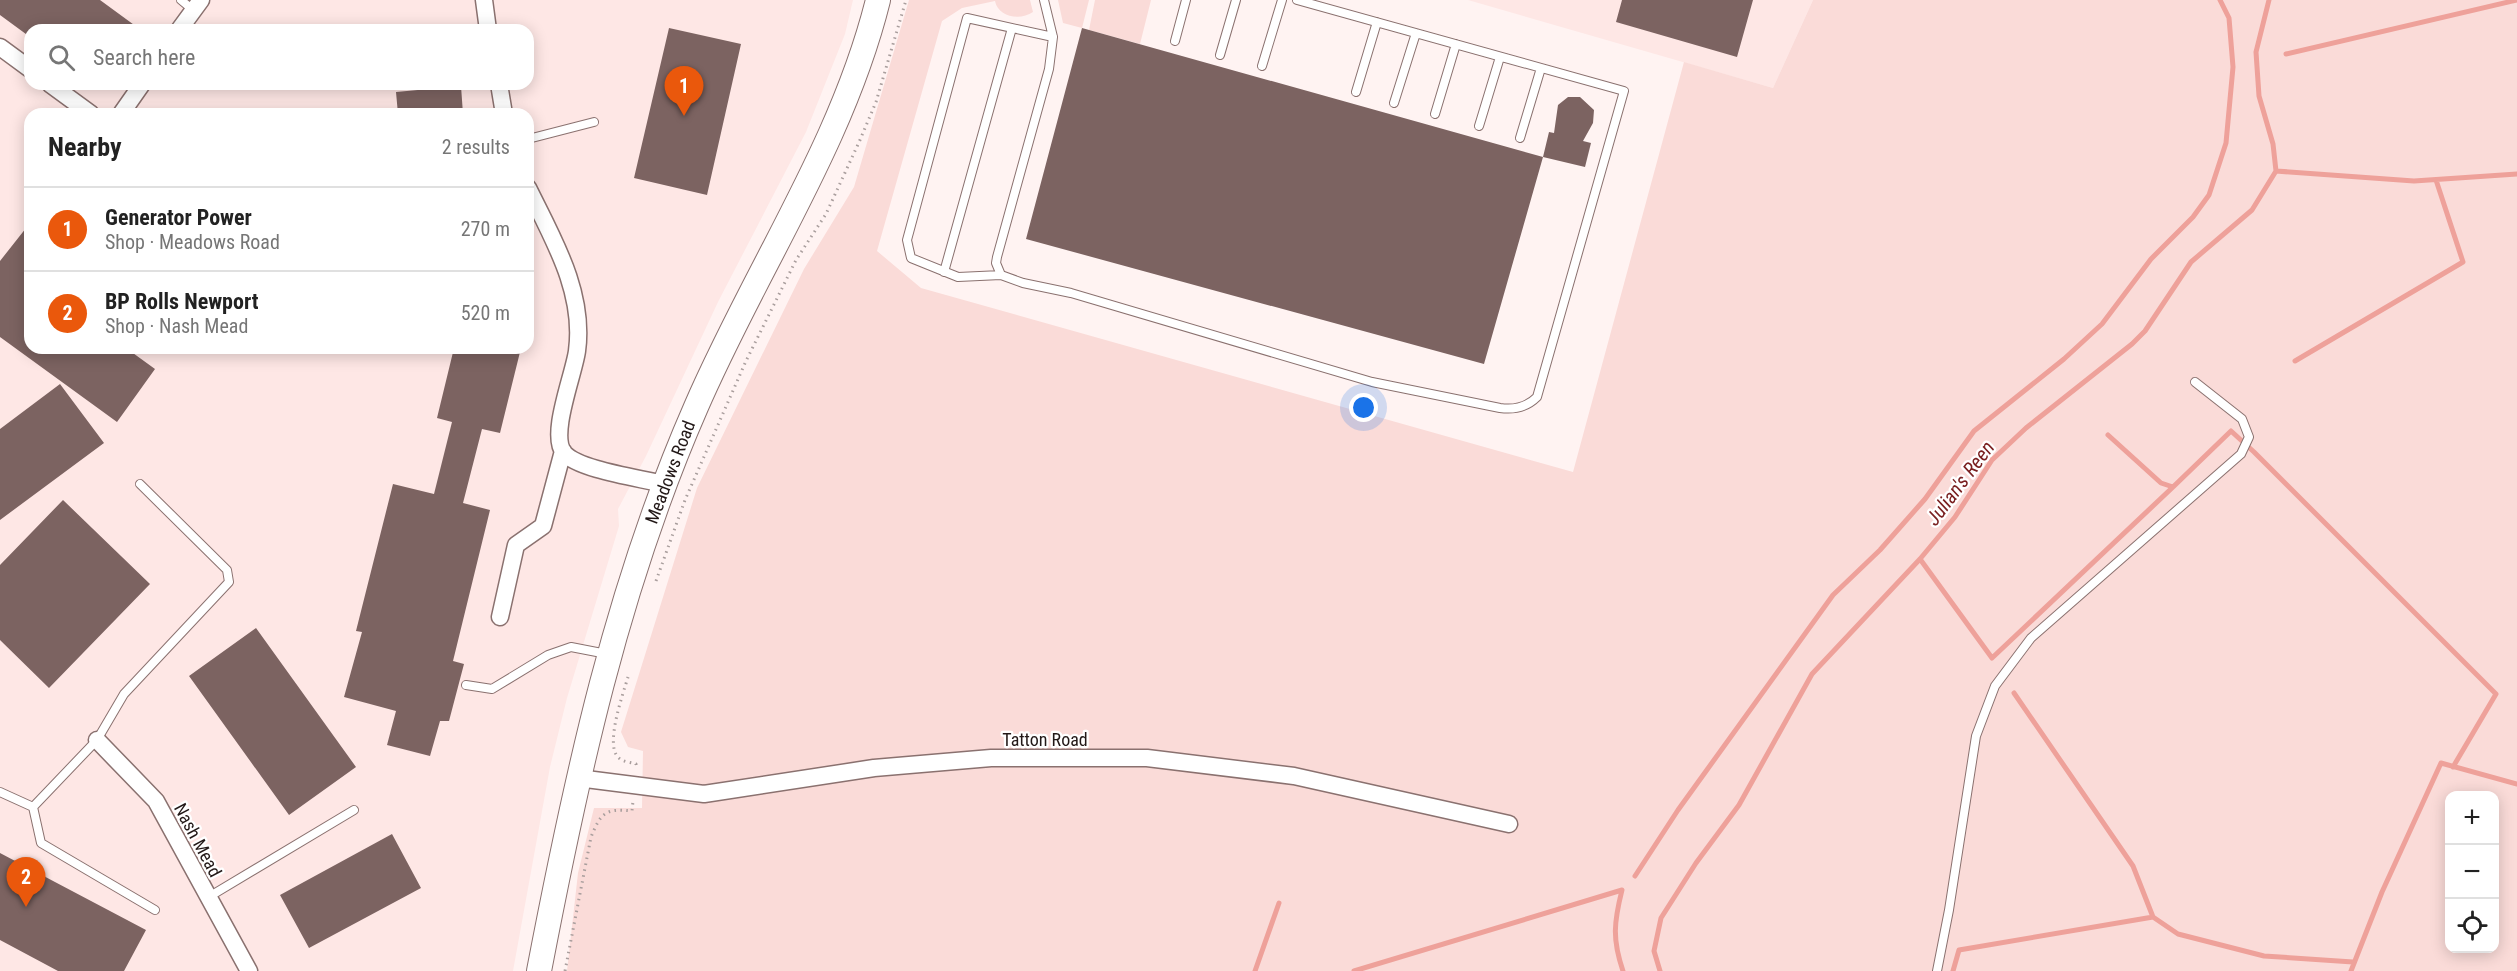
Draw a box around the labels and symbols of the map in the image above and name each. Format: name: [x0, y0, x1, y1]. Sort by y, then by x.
pin: 1: [664, 66, 704, 116]
your location: [1349, 393, 1378, 422]
street label: Meadows Road: [641, 417, 699, 527]
water label: Julian's Reen: [1921, 436, 1999, 530]
street label: Tatton Road: [1002, 729, 1088, 750]
street label: Nash Mead: [170, 800, 226, 880]
pin: 2: [6, 858, 46, 907]

